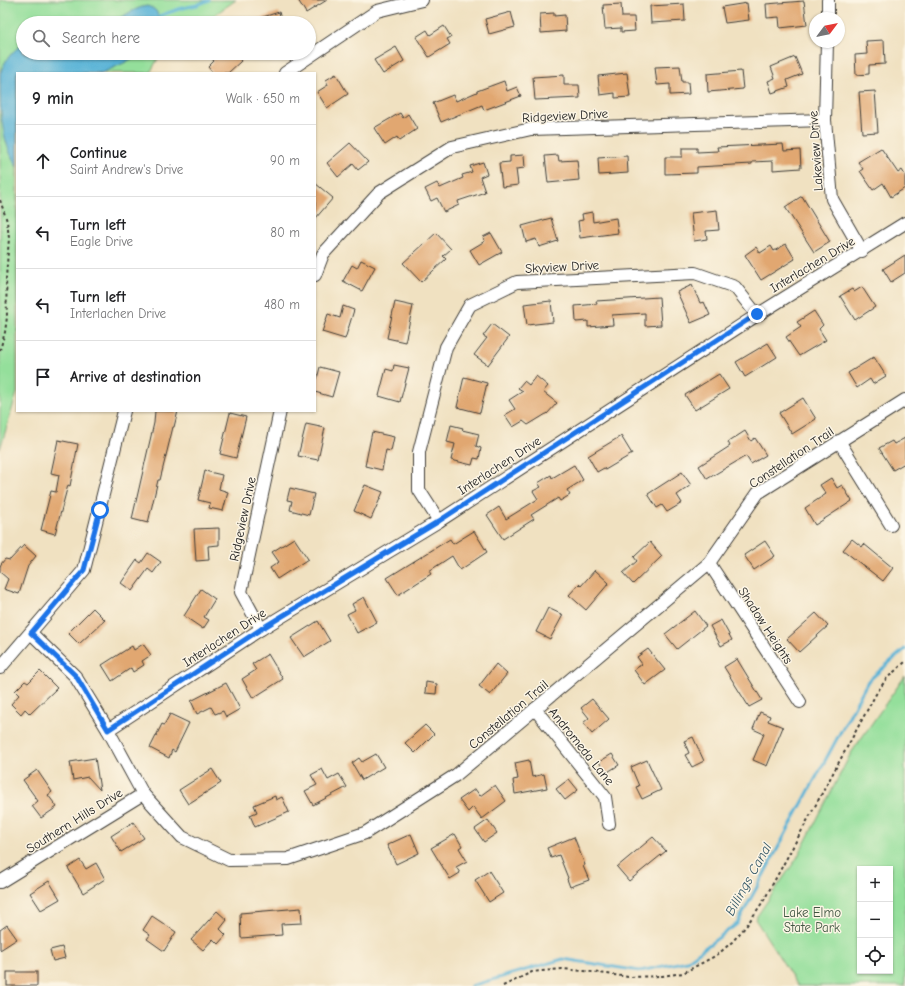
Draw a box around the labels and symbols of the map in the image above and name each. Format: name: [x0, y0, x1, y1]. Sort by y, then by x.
north arrow: [809, 12, 845, 48]
street label: Ridgeview Drive: [522, 106, 609, 125]
street label: Lakeview Drive: [805, 110, 826, 192]
street label: Interlachen Drive: [767, 233, 858, 296]
street label: Skyview Drive: [525, 257, 600, 276]
route end: [748, 305, 766, 323]
street label: Constellation Trail: [746, 424, 837, 491]
street label: Interlachen Drive: [455, 433, 544, 498]
street label: Ridgeview Drive: [226, 475, 259, 563]
route start: [91, 501, 109, 519]
street label: Shadow Heights: [735, 584, 796, 666]
street label: Interlachen Drive: [180, 605, 269, 670]
street label: Constellation Trail: [466, 677, 551, 752]
street label: Andromeda Lane: [546, 705, 618, 788]
street label: Southern Hills Drive: [23, 785, 125, 856]
water label: Billings Canal: [721, 839, 776, 919]
park label: Lake Elmo State Park: [783, 905, 841, 935]

